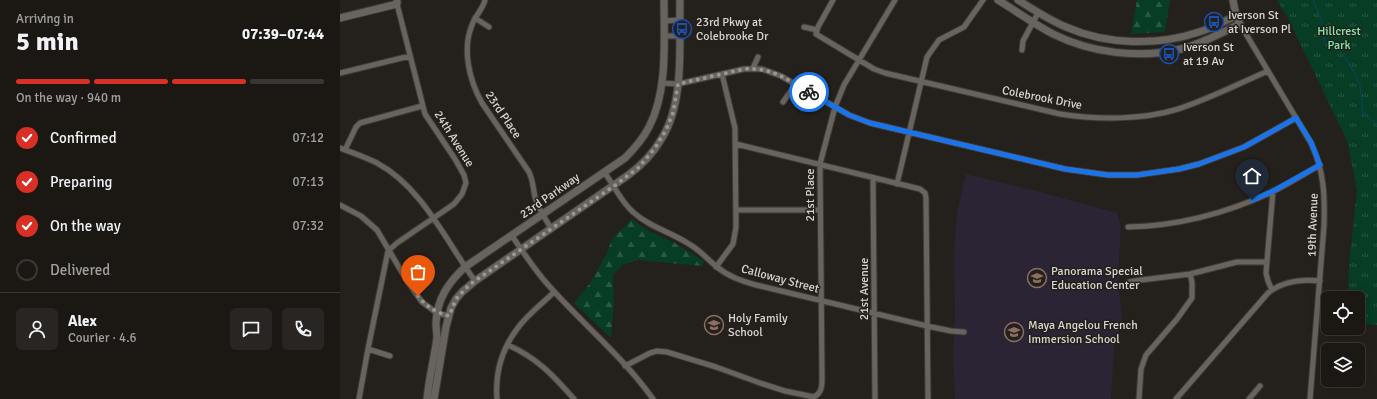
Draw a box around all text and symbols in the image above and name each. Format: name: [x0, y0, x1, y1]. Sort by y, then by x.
place label: Iverson St at Iverson Pl: [1228, 8, 1292, 37]
text: Arriving in: [16, 11, 74, 27]
bus stop icon: Iverson St at Iverson Pl: [1203, 11, 1225, 33]
place label: 23rd Pkwy at Colebrooke Dr: [696, 15, 769, 44]
bus stop icon: 23rd Pkwy at Colebrooke Dr: [671, 18, 693, 40]
park label: Hillcrest Park: [1317, 24, 1361, 53]
text: 07:39–07:44: [242, 25, 324, 43]
text: 5 min: [16, 26, 79, 58]
place label: Iverson St at 19 Av: [1183, 40, 1234, 69]
bus stop icon: Iverson St at 19 Av: [1158, 43, 1180, 65]
courier: [789, 72, 829, 112]
icon: bike: [798, 81, 820, 103]
street label: Colebrook Drive: [1001, 83, 1083, 113]
street label: 23rd Place: [482, 88, 524, 142]
text: On the way · 940 m: [16, 90, 121, 106]
street label: 24th Avenue: [431, 108, 477, 170]
icon: check: [16, 127, 38, 149]
text: Confirmed: [50, 129, 117, 147]
text: 07:12: [292, 130, 324, 146]
pin: [1235, 159, 1269, 200]
icon: home: [1241, 165, 1263, 187]
street label: 21st Place: [803, 168, 818, 222]
street label: 23rd Parkway: [517, 170, 583, 222]
icon: check: [16, 171, 38, 193]
text: Preparing: [50, 173, 113, 191]
text: 07:13: [292, 174, 324, 190]
street label: 19th Avenue: [1304, 193, 1322, 257]
icon: check: [16, 215, 38, 237]
text: On the way: [50, 217, 121, 235]
text: 07:32: [292, 218, 324, 234]
pin: [401, 255, 435, 296]
street label: 21st Avenue: [857, 258, 872, 320]
text: Delivered: [50, 261, 110, 279]
icon: bag: [407, 261, 429, 283]
street label: Calloway Street: [739, 261, 821, 297]
place label: Panorama Special Education Center: [1051, 264, 1143, 293]
school or university icon: Panorama Special Education Center: [1026, 267, 1048, 289]
map controls: [1321, 291, 1365, 387]
button: locate: [1321, 291, 1365, 335]
button: person: [16, 308, 58, 350]
button: chat: [230, 308, 272, 350]
button: phone: [282, 308, 324, 350]
place label: Holy Family School: [728, 311, 788, 340]
text: Alex: [68, 312, 97, 330]
school or university icon: Holy Family School: [703, 314, 725, 336]
place label: Maya Angelou French Immersion School: [1028, 318, 1138, 347]
school or university icon: Maya Angelou French Immersion School: [1003, 321, 1025, 343]
text: Courier · 4.6: [68, 330, 137, 346]
button: layers: [1321, 343, 1365, 387]

